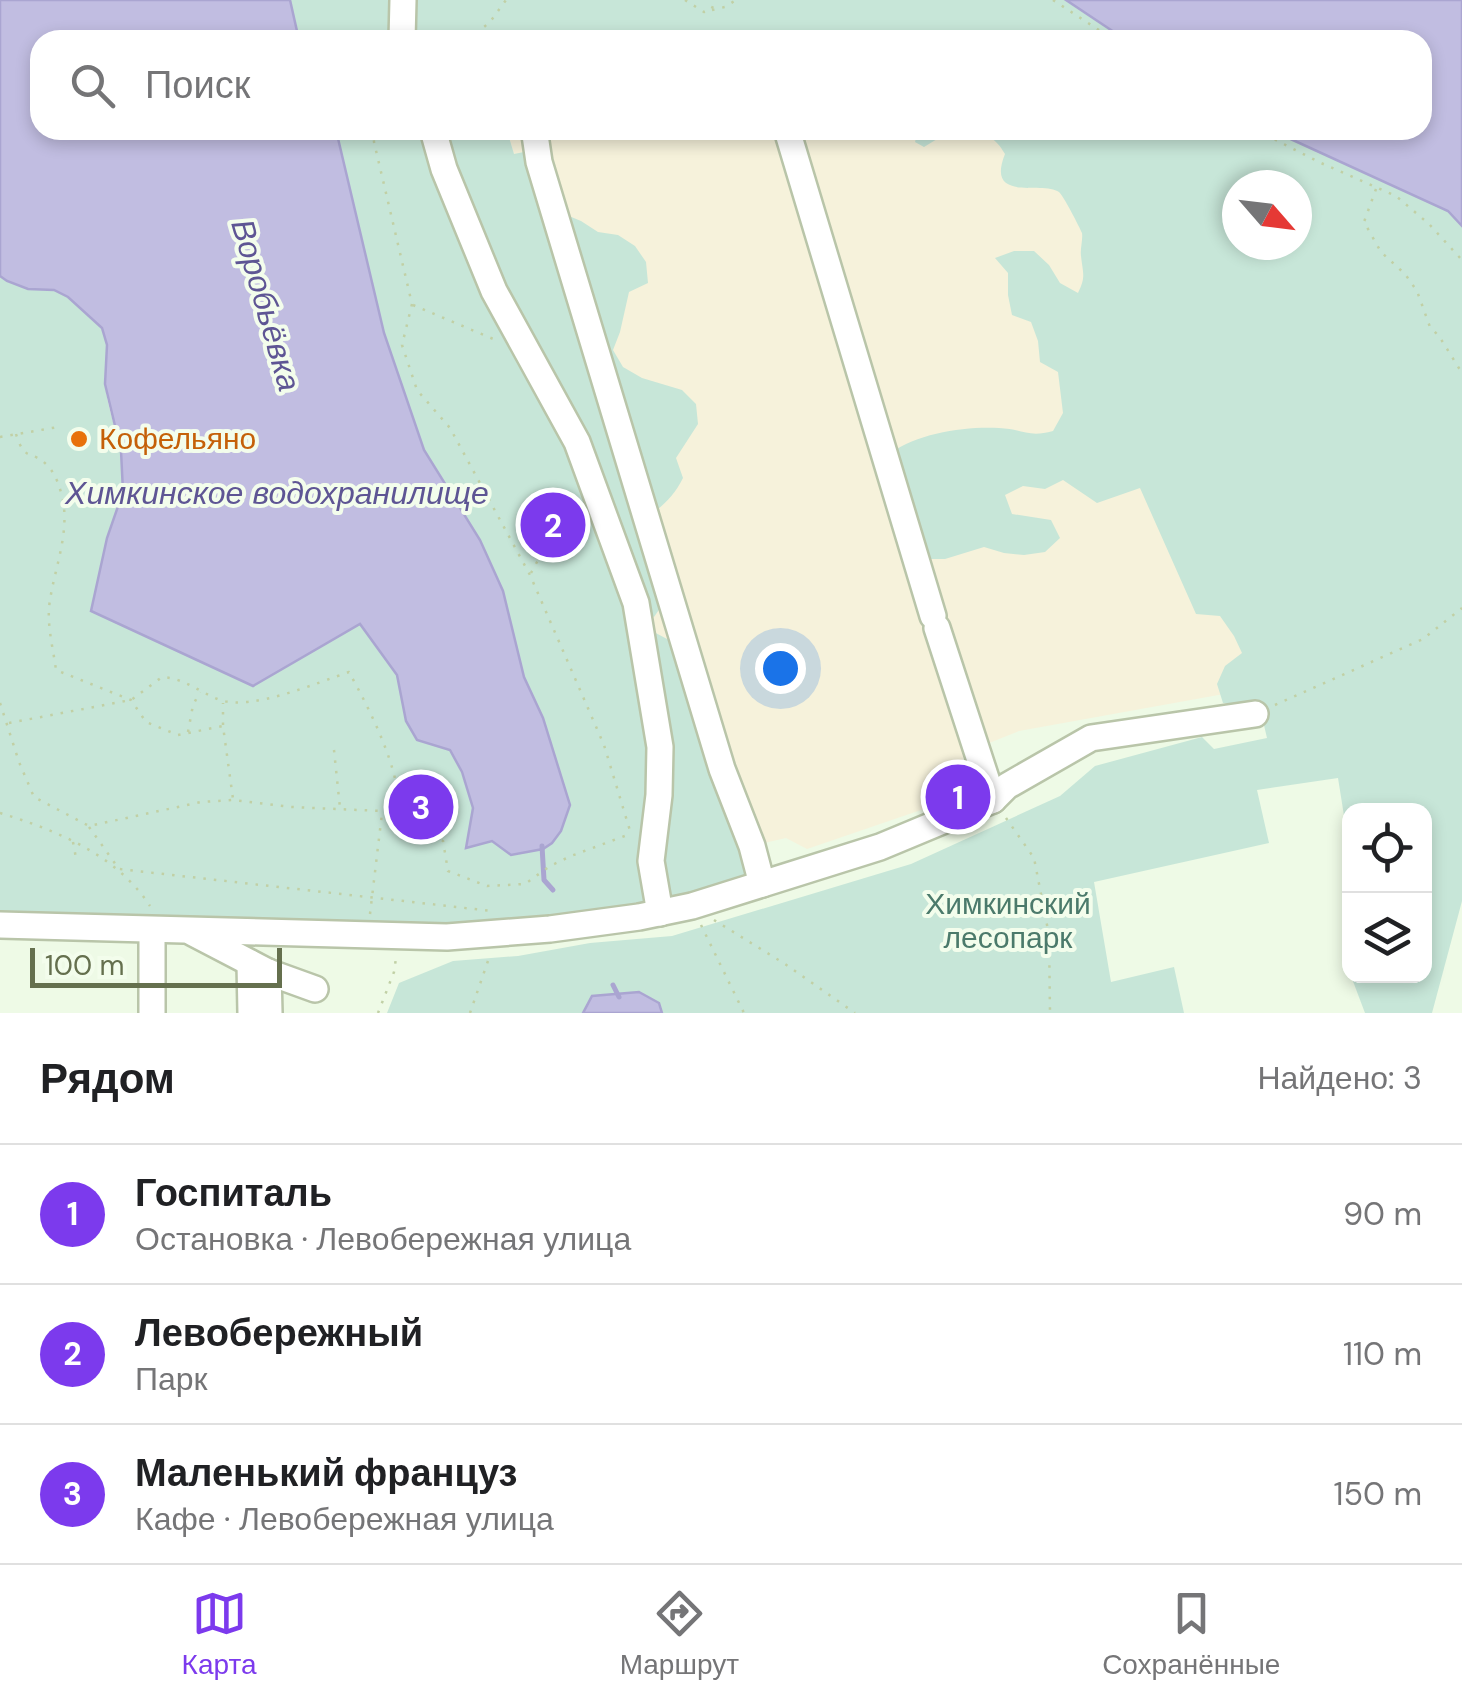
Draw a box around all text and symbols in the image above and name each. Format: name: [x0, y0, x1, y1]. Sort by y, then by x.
search box: [30, 30, 1432, 140]
icon: search: [65, 58, 120, 113]
text: Поиск: [145, 60, 250, 110]
north arrow: [1222, 170, 1312, 260]
water label: Воробьёвка: [221, 214, 311, 396]
place label: Кофельяно: [99, 419, 256, 458]
marker: Кофельяно: [68, 428, 90, 450]
water label: Химкинское водохранилище: [64, 472, 489, 514]
pin: 2: [520, 488, 586, 562]
your location: [755, 643, 806, 694]
pin: 1: [926, 760, 990, 834]
pin: 3: [388, 770, 454, 844]
map controls: [1342, 803, 1432, 983]
button: locate: [1342, 803, 1432, 893]
park label: Химкинский лесопарк: [925, 884, 1091, 957]
button: layers: [1342, 893, 1432, 983]
scale bar: [30, 943, 282, 988]
text: 100 m: [45, 947, 124, 984]
text: Рядом: [40, 1051, 175, 1106]
text: Найдено: 3: [1257, 1057, 1422, 1099]
text: Госпиталь: [135, 1168, 332, 1218]
text: 1: [67, 1193, 78, 1235]
text: 90 m: [1343, 1193, 1422, 1235]
text: Остановка · Левобережная улица: [135, 1218, 631, 1260]
text: Левобережный: [135, 1308, 423, 1358]
text: 2: [63, 1333, 82, 1375]
text: 110 m: [1343, 1333, 1422, 1375]
text: Парк: [135, 1358, 208, 1400]
text: Маленький француз: [135, 1448, 517, 1498]
text: 3: [63, 1473, 82, 1515]
text: 150 m: [1334, 1473, 1422, 1515]
text: Кафе · Левобережная улица: [135, 1498, 554, 1540]
tab: Карта: [182, 1586, 257, 1683]
tab: Маршрут: [620, 1586, 739, 1683]
tab: Сохранённые: [1102, 1586, 1280, 1683]

